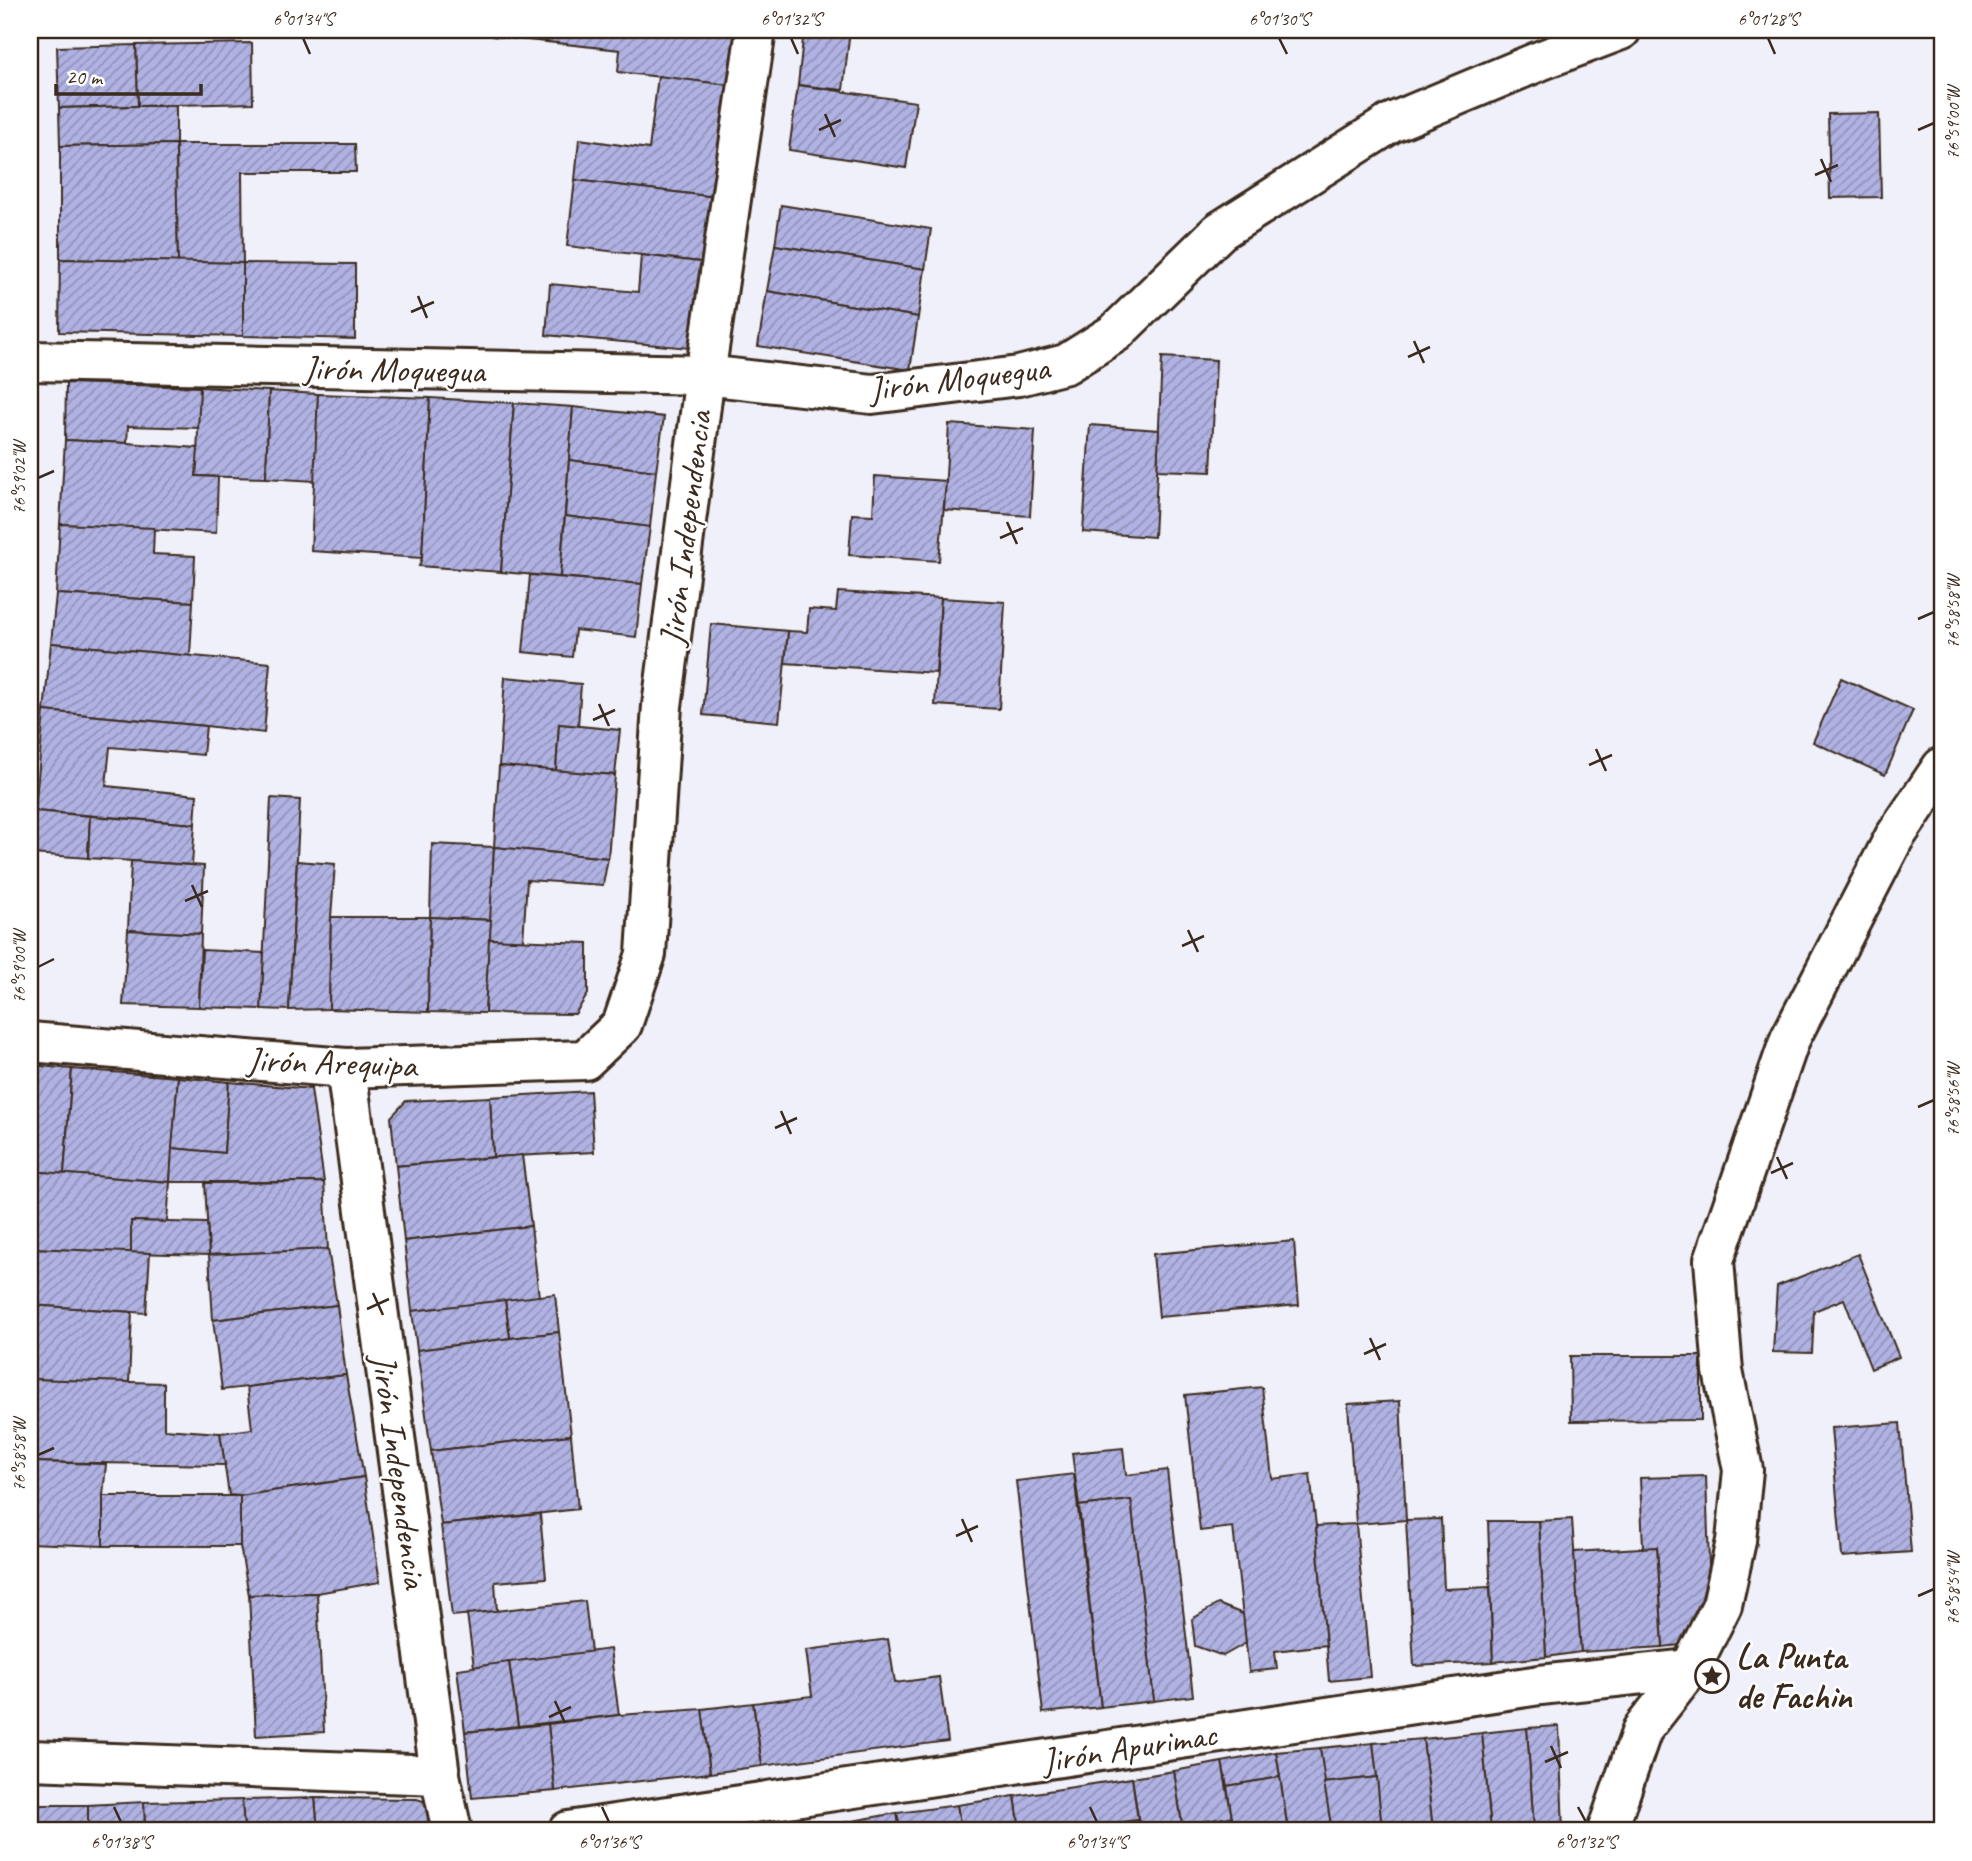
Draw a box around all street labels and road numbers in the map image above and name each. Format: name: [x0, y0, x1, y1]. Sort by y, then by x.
street label: Jirón Moquegua: [301, 345, 487, 394]
street label: Jirón Moquegua: [864, 345, 1054, 412]
street label: Jirón Independencia: [649, 406, 722, 650]
street label: Jirón Arequipa: [244, 1037, 420, 1088]
street label: Jirón Independencia: [361, 1349, 438, 1593]
street label: Jirón Apurimac: [1037, 1711, 1221, 1784]

